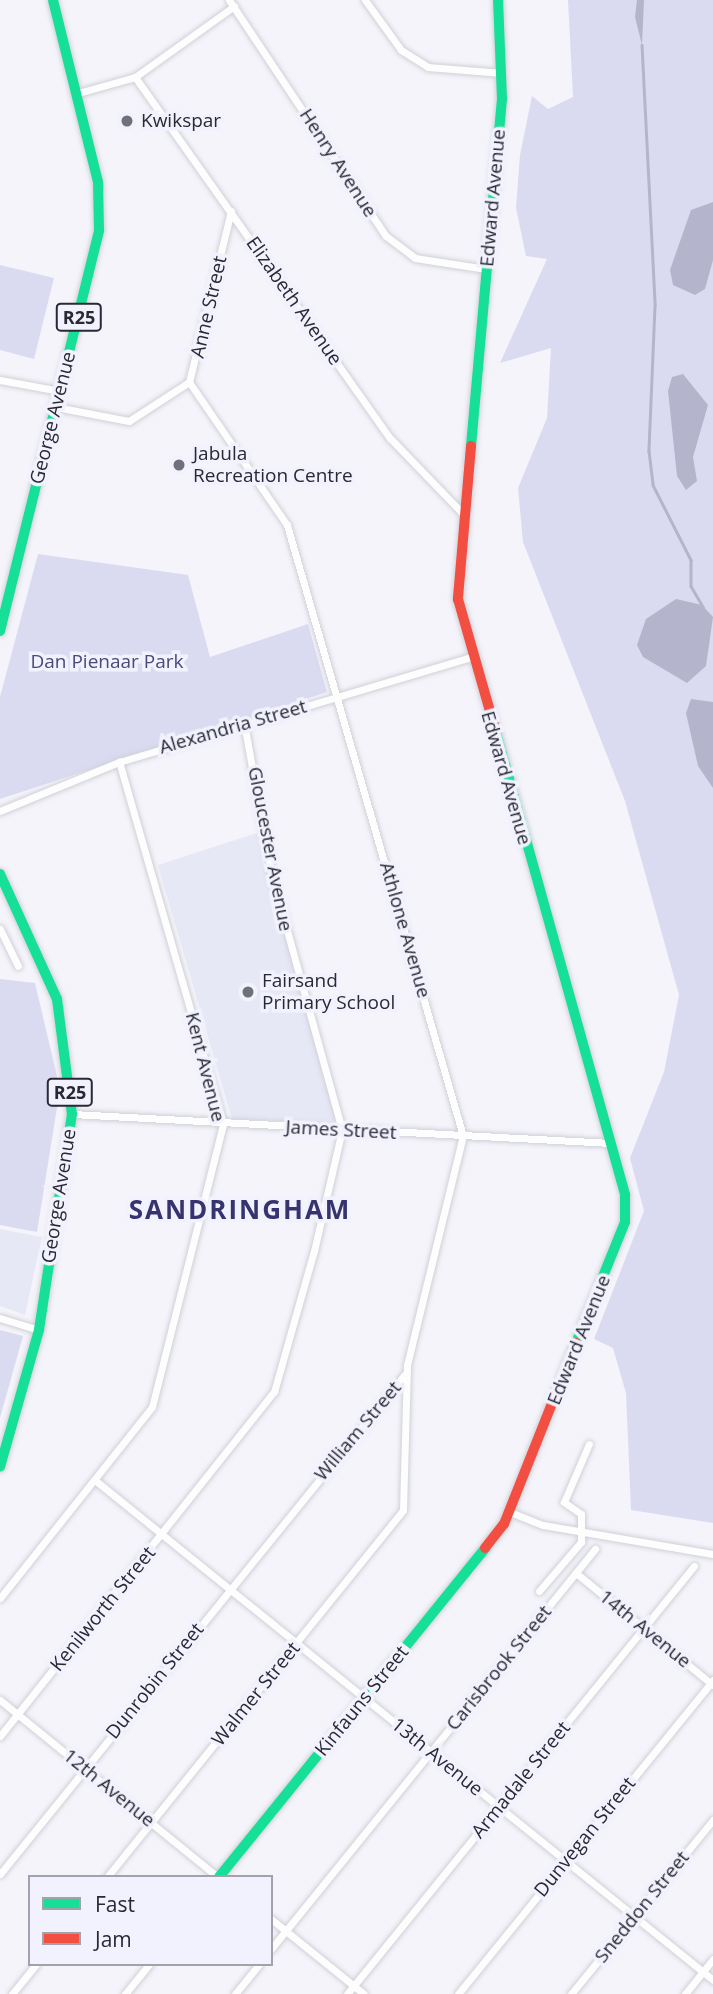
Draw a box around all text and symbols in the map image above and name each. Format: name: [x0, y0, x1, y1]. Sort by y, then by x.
street label: Henry Avenue: [294, 105, 382, 221]
place label: Kwikspar: [141, 110, 221, 132]
marker: Kwikspar: [119, 113, 135, 129]
street label: Edward Avenue: [476, 128, 510, 268]
street label: Elizabeth Avenue: [241, 232, 347, 370]
street label: Anne Street: [186, 254, 232, 360]
road number: R25: [55, 302, 104, 332]
street label: George Avenue: [26, 349, 80, 487]
place label: Jabula Recreation Centre: [193, 443, 353, 487]
marker: Jabula Recreation Centre: [171, 457, 187, 473]
park label: Dan Pienaar Park: [30, 651, 184, 673]
street label: Alexandria Street: [157, 695, 309, 759]
street label: Edward Avenue: [476, 709, 536, 847]
street label: Gloucester Avenue: [243, 765, 297, 933]
street label: Athlone Avenue: [375, 860, 435, 1000]
place label: Fairsand Primary School: [262, 970, 395, 1014]
marker: Fairsand Primary School: [240, 984, 256, 1000]
street label: Kent Avenue: [180, 1010, 230, 1124]
road number: R25: [46, 1078, 94, 1106]
street label: James Street: [285, 1116, 397, 1144]
street label: George Avenue: [37, 1127, 81, 1265]
district label: SANDRINGHAM: [130, 1194, 350, 1226]
street label: Edward Avenue: [543, 1272, 615, 1408]
street label: William Street: [310, 1377, 406, 1485]
street label: Kenilworth Street: [46, 1542, 160, 1676]
street label: 14th Avenue: [595, 1585, 695, 1673]
street label: Carisbrook Street: [442, 1601, 556, 1735]
street label: Dunrobin Street: [101, 1619, 209, 1743]
street label: Walmer Street: [207, 1638, 305, 1750]
street label: Kinfauns Street: [311, 1641, 413, 1761]
street label: 13th Avenue: [387, 1713, 487, 1801]
street label: Armadale Street: [467, 1717, 575, 1843]
street label: 12th Avenue: [59, 1744, 159, 1832]
street label: Dunvegan Street: [530, 1772, 640, 1902]
street label: Sneddon Street: [590, 1847, 694, 1967]
legend: [28, 1875, 273, 1966]
text: Fast: [95, 1890, 135, 1918]
text: Jam: [95, 1925, 132, 1953]

